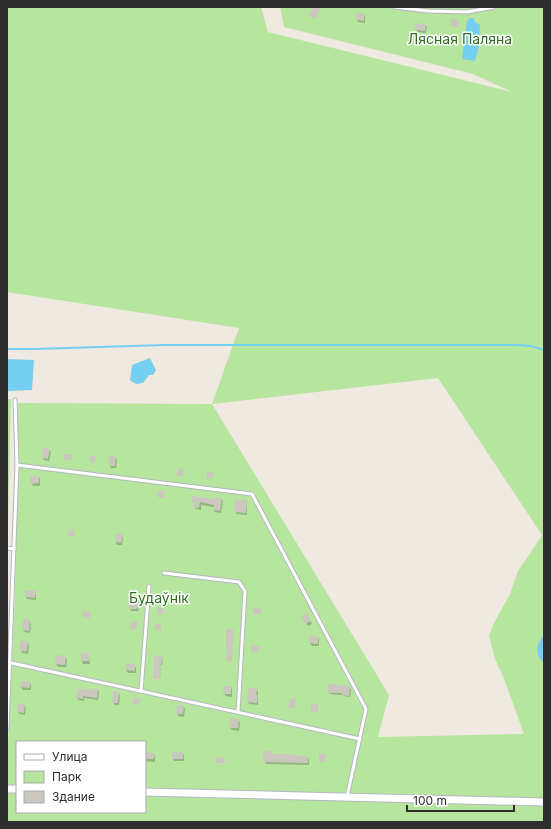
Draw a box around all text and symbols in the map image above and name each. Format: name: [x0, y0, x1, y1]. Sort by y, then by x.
park label: Лясная Паляна: [408, 30, 512, 47]
park label: Будаўнік: [129, 589, 189, 606]
legend: [16, 741, 146, 813]
text: Улица: [52, 749, 87, 764]
text: Парк: [52, 769, 82, 784]
scale bar: [407, 787, 514, 813]
text: Здание: [52, 789, 95, 804]
text: 100 m: [413, 793, 447, 808]

